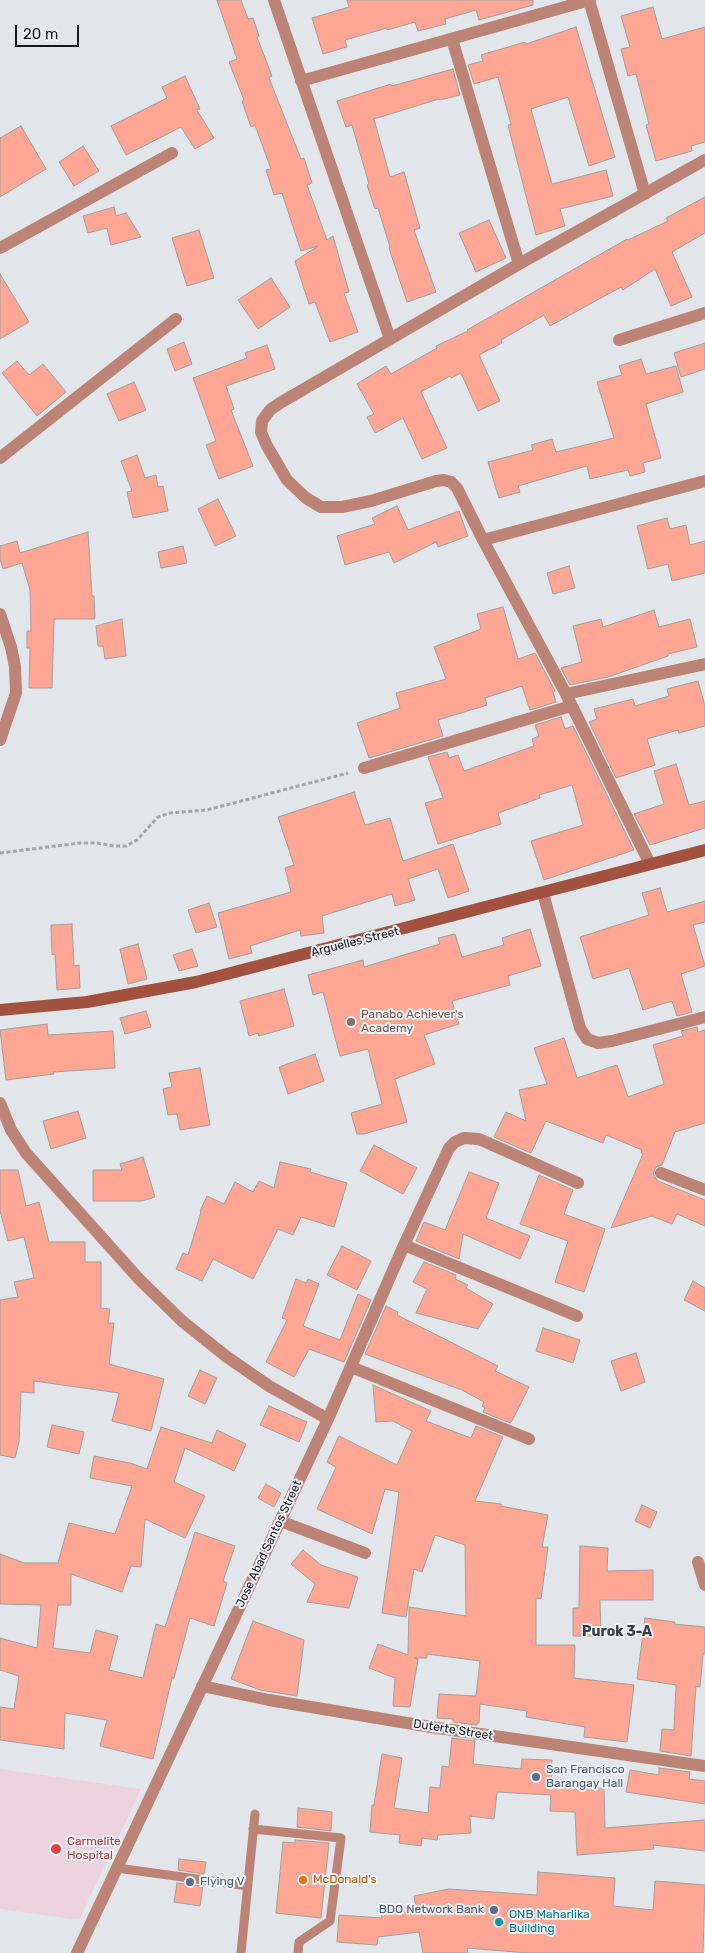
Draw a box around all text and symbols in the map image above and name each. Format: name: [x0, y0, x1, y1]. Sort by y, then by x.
scale bar: [18, 15, 81, 47]
text: 20 m: [23, 25, 58, 43]
street label: Arguelles Street: [310, 924, 400, 960]
place label: Panabo Achiever's Academy: [361, 1008, 464, 1036]
marker: Panabo Achiever's Academy: [345, 1016, 357, 1028]
street label: Jose Abad Santos Street: [233, 1478, 305, 1610]
district label: Purok 3-A: [582, 1624, 652, 1640]
street label: Duterte Street: [412, 1717, 494, 1743]
place label: San Francisco Barangay Hall: [546, 1763, 625, 1791]
marker: San Francisco Barangay Hall: [530, 1771, 542, 1783]
place label: Carmelite Hospital: [67, 1835, 121, 1863]
marker: Carmelite Hospital: [49, 1842, 63, 1856]
place label: McDonald's: [313, 1873, 377, 1887]
marker: McDonald's: [297, 1874, 309, 1886]
place label: Flying V: [200, 1875, 245, 1889]
marker: Flying V: [184, 1876, 196, 1888]
place label: BDO Network Bank: [379, 1903, 484, 1917]
marker: BDO Network Bank: [488, 1904, 500, 1916]
place label: ONB Maharlika Building: [509, 1908, 590, 1936]
marker: ONB Maharlika Building: [493, 1916, 505, 1928]

